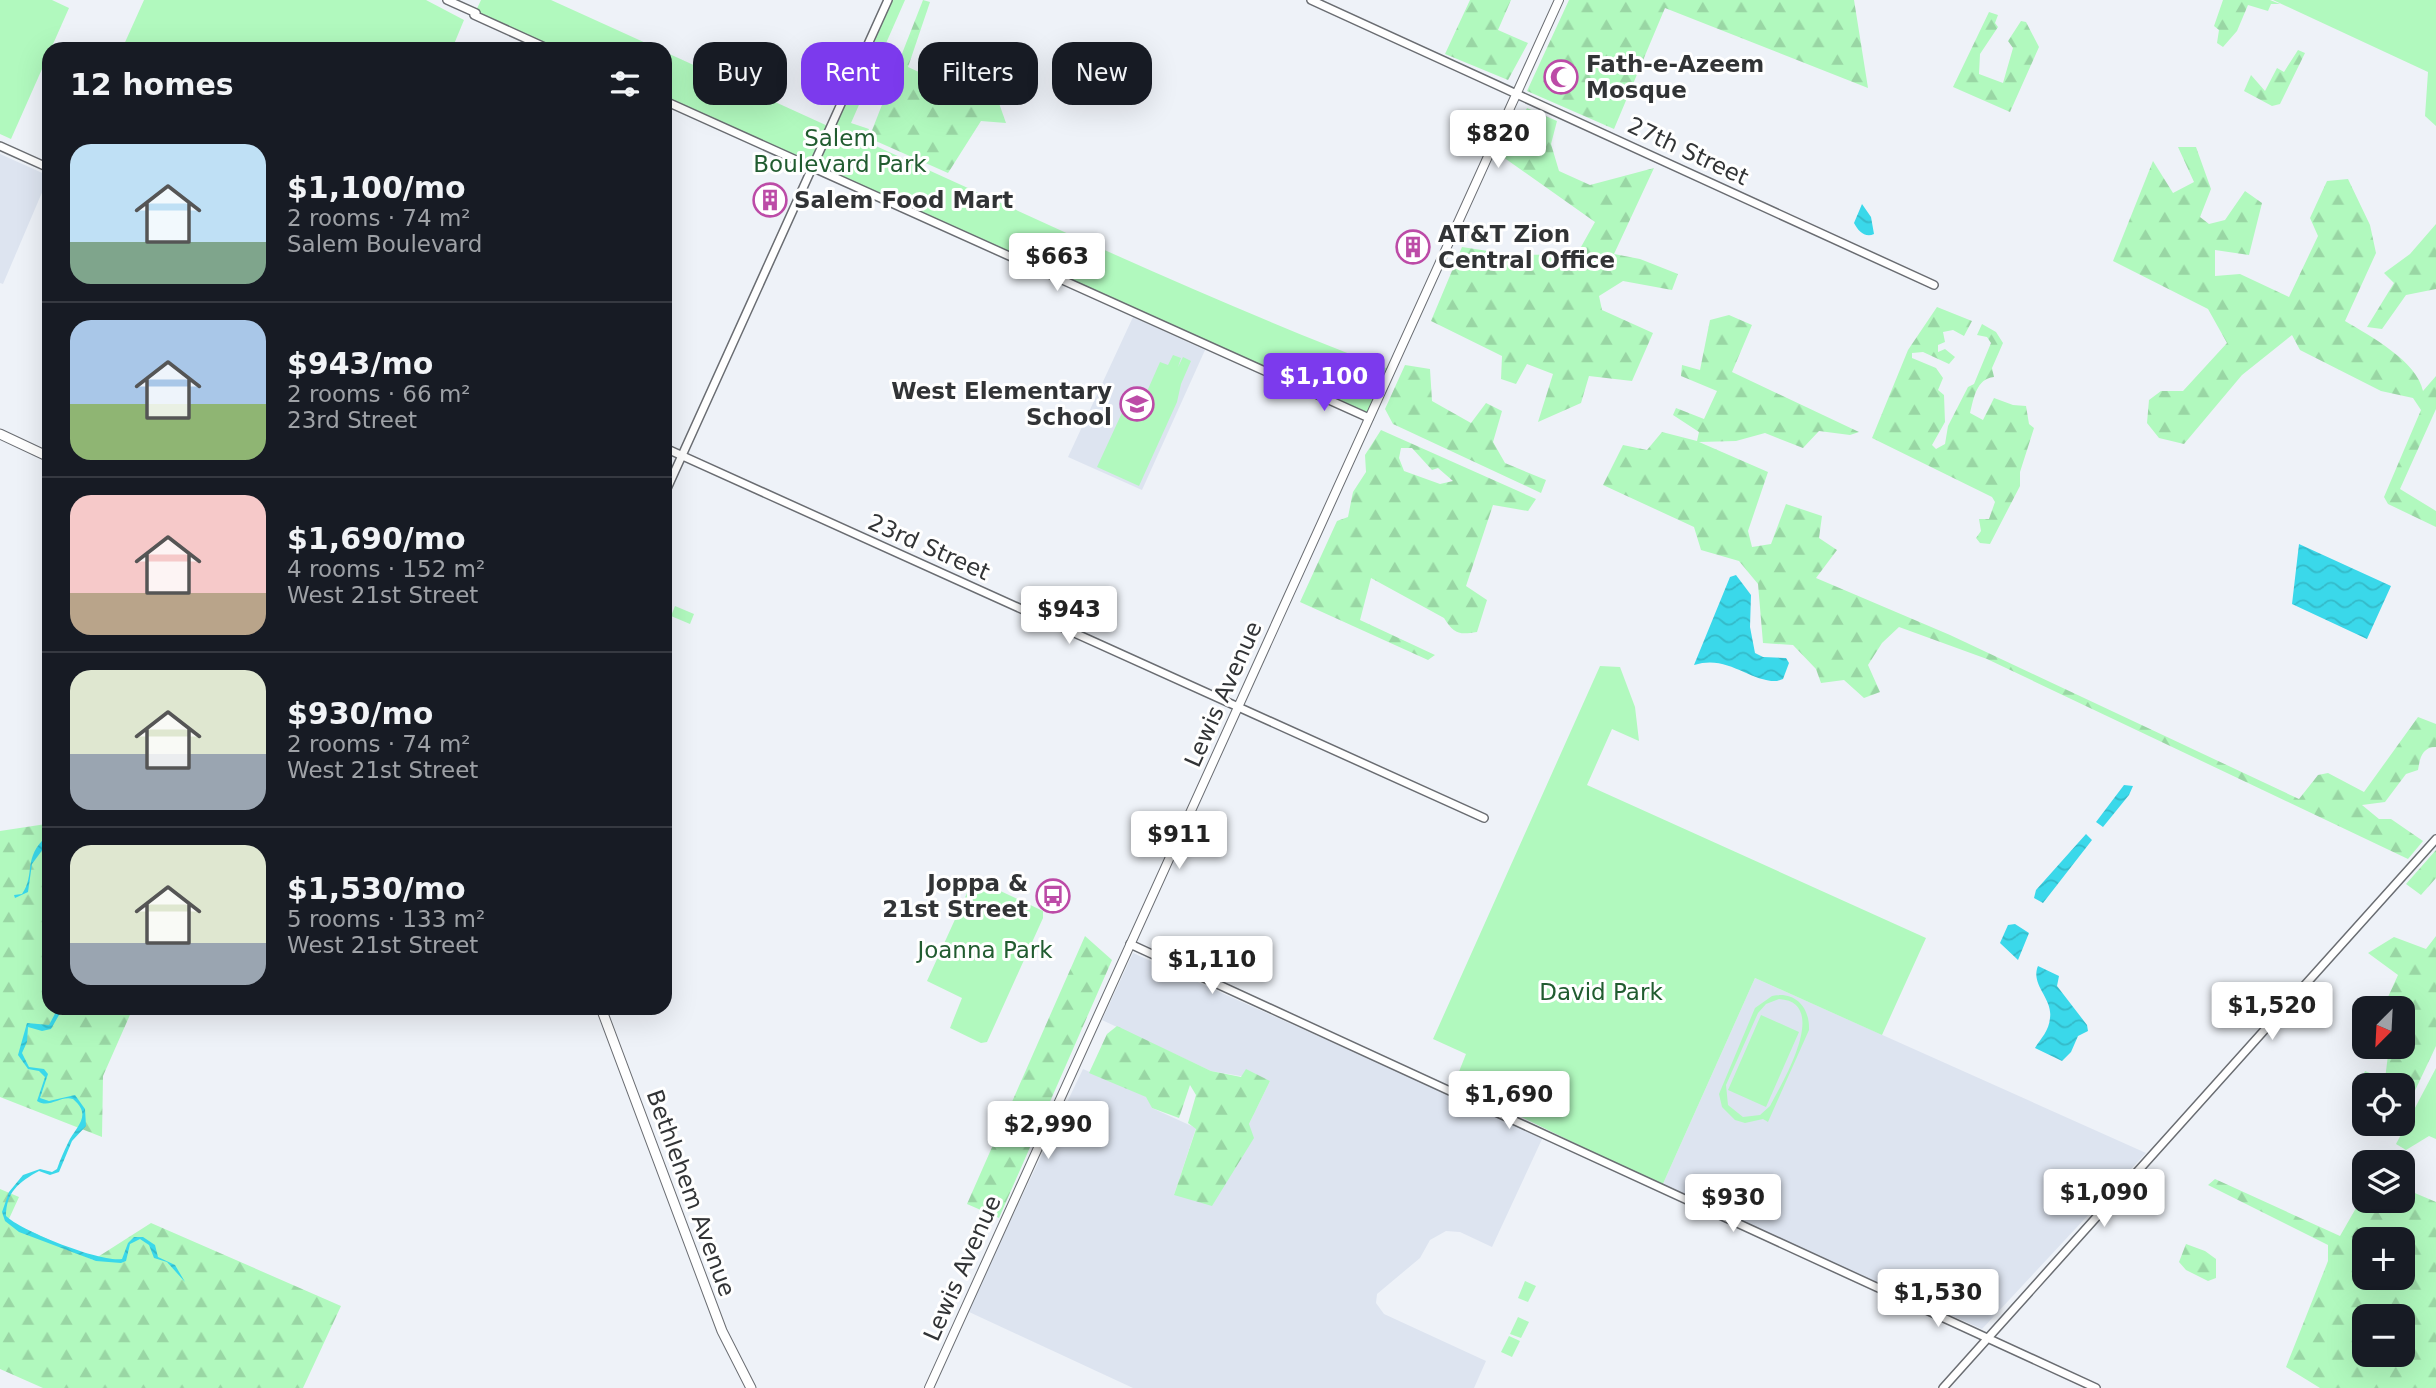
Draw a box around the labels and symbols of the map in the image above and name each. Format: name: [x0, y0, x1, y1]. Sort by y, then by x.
place label: Fath-e-Azeem Mosque: [1586, 51, 1764, 103]
mosque icon: Fath-e-Azeem Mosque: [1542, 58, 1580, 96]
pin: $820: [1457, 110, 1539, 170]
street label: 27th Street: [1624, 112, 1752, 190]
park label: Salem Boulevard Park: [753, 125, 927, 177]
building icon: Salem Food Mart: [751, 181, 789, 219]
place label: Salem Food Mart: [794, 187, 1013, 213]
place label: AT&T Zion Central Office: [1438, 221, 1615, 273]
building icon: AT&T Zion Central Office: [1394, 228, 1432, 266]
pin: $663: [1016, 233, 1098, 293]
pin: $1,100: [1267, 354, 1381, 413]
place label: West Elementary School: [891, 378, 1112, 430]
school or university icon: West Elementary School: [1118, 385, 1156, 423]
street label: 23rd Street: [864, 509, 994, 585]
pin: $943: [1028, 586, 1110, 646]
street label: Lewis Avenue: [1179, 617, 1267, 771]
pin: $911: [1138, 812, 1220, 871]
place label: Joppa & 21st Street: [882, 870, 1028, 922]
bus stop icon: Joppa & 21st Street: [1034, 877, 1072, 915]
pin: $1,110: [1155, 936, 1269, 996]
park label: Joanna Park: [915, 937, 1053, 963]
park label: David Park: [1539, 979, 1663, 1005]
pin: $1,520: [2215, 982, 2329, 1042]
north arrow: [2352, 996, 2415, 1059]
pin: $1,690: [1452, 1072, 1566, 1131]
street label: Bethlehem Avenue: [642, 1086, 740, 1300]
pin: $2,990: [991, 1102, 1105, 1161]
pin: $1,090: [2047, 1170, 2161, 1229]
pin: $930: [1692, 1174, 1774, 1234]
street label: Lewis Avenue: [918, 1191, 1006, 1345]
pin: $1,530: [1881, 1270, 1995, 1329]

